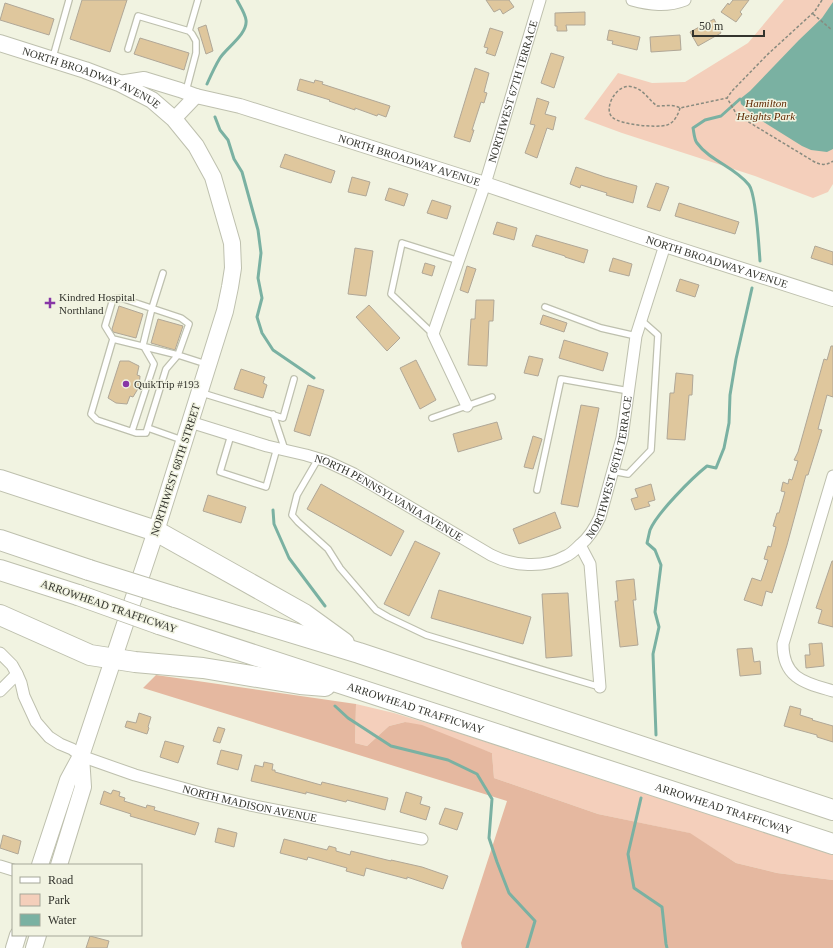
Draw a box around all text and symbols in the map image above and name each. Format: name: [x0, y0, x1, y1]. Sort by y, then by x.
scale bar: [693, 12, 764, 38]
street label: NORTHWEST 67TH TERRACE: [486, 18, 540, 164]
text: 50 m: [699, 19, 724, 33]
street label: NORTH BROADWAY AVENUE: [21, 45, 163, 111]
park label: Hamilton Heights Park: [736, 97, 796, 122]
street label: NORTH BROADWAY AVENUE: [337, 132, 482, 188]
street label: NORTH BROADWAY AVENUE: [645, 233, 790, 290]
place label: Kindred Hospital Northland: [59, 291, 135, 316]
marker: Kindred Hospital Northland: [44, 297, 56, 309]
place label: QuikTrip #193: [134, 378, 200, 390]
marker: QuikTrip #193: [121, 379, 131, 389]
street label: NORTHWEST 66TH TERRACE: [583, 395, 634, 541]
street label: NORTHWEST 68TH STREET: [148, 402, 202, 538]
street label: NORTH PENNSYLVANIA AVENUE: [313, 452, 465, 543]
street label: ARROWHEAD TRAFFICWAY: [39, 577, 179, 635]
street label: ARROWHEAD TRAFFICWAY: [346, 680, 486, 736]
street label: ARROWHEAD TRAFFICWAY: [654, 780, 794, 836]
street label: NORTH MADISON AVENUE: [181, 782, 318, 824]
legend: [12, 864, 142, 936]
text: Road: [48, 873, 73, 887]
text: Park: [48, 893, 70, 907]
text: Water: [48, 913, 76, 927]

